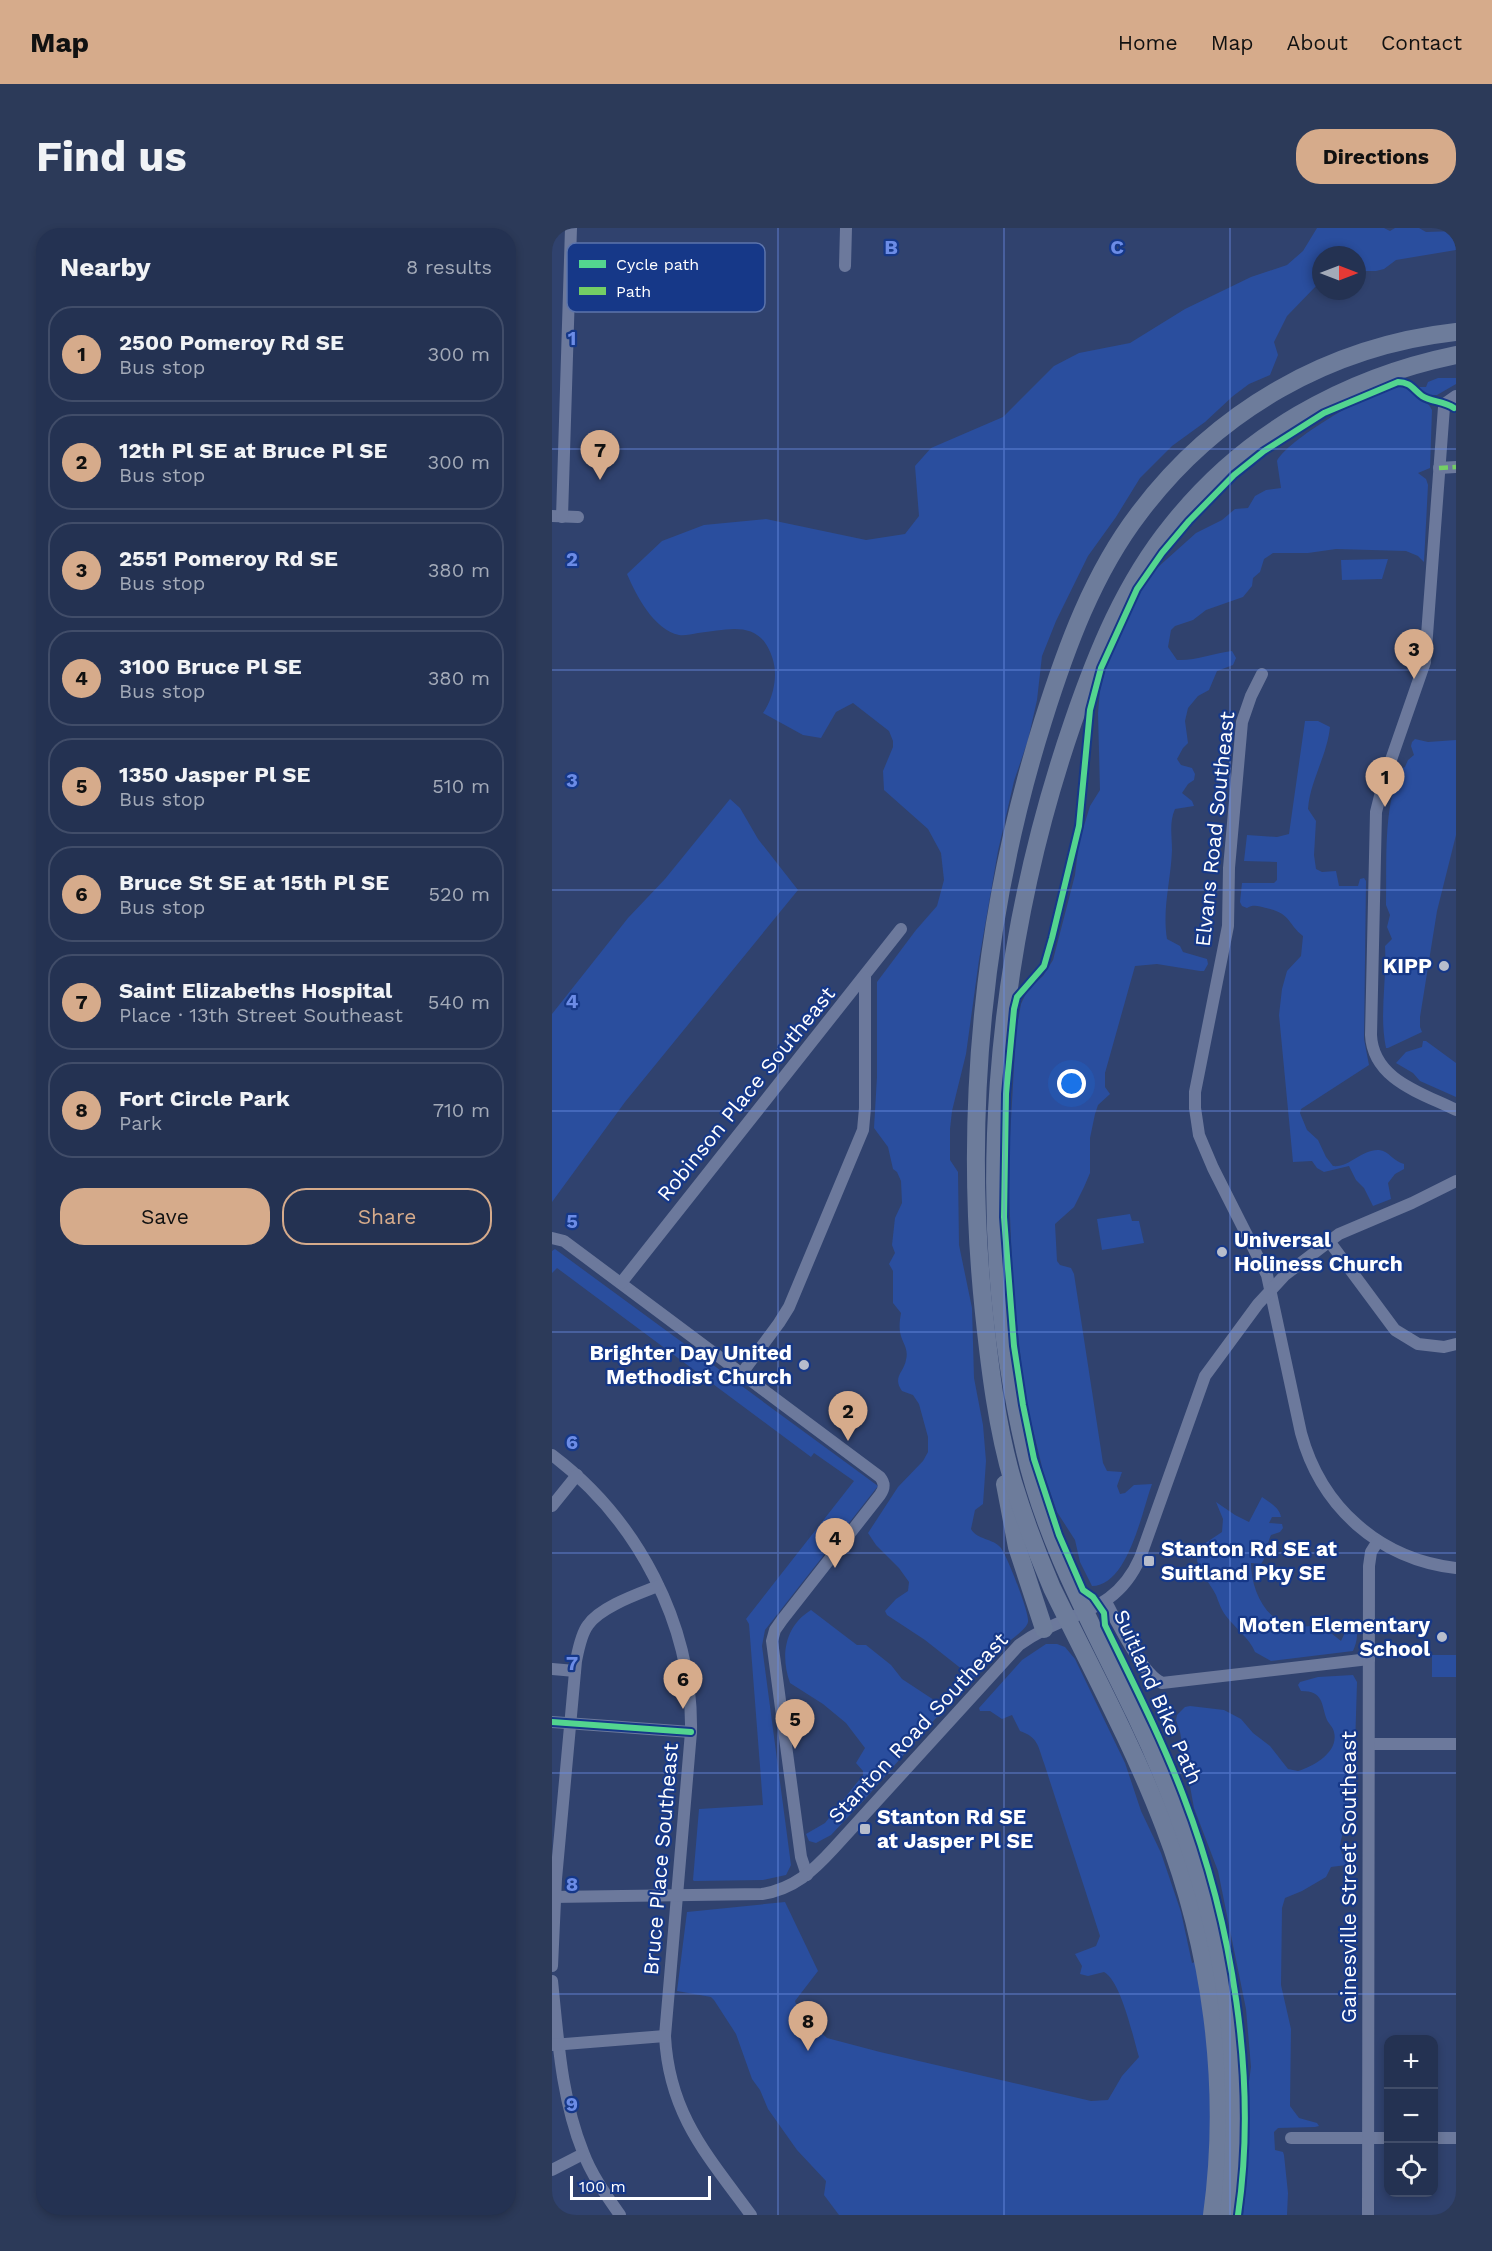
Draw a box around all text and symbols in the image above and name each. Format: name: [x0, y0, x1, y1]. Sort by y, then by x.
text: Map: [30, 26, 89, 59]
text: Home: [1118, 30, 1178, 55]
text: Map: [1211, 30, 1254, 55]
text: About: [1287, 30, 1348, 55]
text: Contact: [1381, 30, 1462, 55]
button: Directions: [1296, 129, 1456, 184]
text: Find us: [36, 132, 187, 181]
text: B: [884, 235, 898, 259]
text: C: [1110, 235, 1124, 259]
legend: [567, 243, 765, 312]
north arrow: [1312, 246, 1366, 300]
text: Nearby: [60, 252, 151, 282]
text: 8 results: [406, 255, 492, 279]
text: Cycle path: [616, 255, 699, 274]
text: Path: [616, 282, 651, 301]
text: 1: [568, 326, 576, 350]
text: 2500 Pomeroy Rd SE: [119, 330, 344, 355]
text: 1: [77, 342, 86, 366]
text: 300 m: [428, 342, 490, 366]
text: Bus stop: [119, 355, 205, 379]
pin: 7: [580, 430, 620, 480]
text: 12th Pl SE at Bruce Pl SE: [119, 438, 387, 463]
text: 2: [76, 450, 87, 474]
text: 300 m: [428, 450, 490, 474]
text: Bus stop: [119, 463, 205, 487]
text: 2551 Pomeroy Rd SE: [119, 546, 338, 571]
text: 2: [566, 547, 578, 571]
text: 3: [76, 558, 87, 582]
text: 380 m: [428, 558, 490, 582]
text: Bus stop: [119, 571, 205, 595]
pin: 3: [1394, 630, 1434, 679]
text: 3100 Bruce Pl SE: [119, 654, 302, 679]
text: 4: [75, 666, 88, 690]
text: 380 m: [428, 666, 490, 690]
text: Bus stop: [119, 679, 205, 703]
street label: Elvans Road Southeast: [1190, 710, 1239, 948]
pin: 1: [1366, 758, 1404, 807]
text: 1350 Jasper Pl SE: [119, 762, 310, 787]
text: 3: [566, 768, 578, 792]
text: 5: [76, 774, 87, 798]
text: 510 m: [432, 774, 490, 798]
text: Bus stop: [119, 787, 205, 811]
text: Bruce St SE at 15th Pl SE: [119, 870, 389, 895]
text: 6: [75, 882, 88, 906]
text: 520 m: [428, 882, 490, 906]
text: Bus stop: [119, 895, 205, 919]
place label: KIPP: [1383, 953, 1432, 978]
marker: KIPP: [1437, 959, 1451, 973]
text: Saint Elizabeths Hospital: [119, 978, 392, 1003]
street label: Robinson Place Southeast: [651, 981, 840, 1206]
text: 4: [566, 989, 579, 1013]
text: 7: [75, 990, 88, 1014]
text: 540 m: [428, 990, 490, 1014]
text: Place · 13th Street Southeast: [119, 1003, 403, 1027]
your location: [1057, 1069, 1086, 1098]
text: Fort Circle Park: [119, 1086, 290, 1111]
text: 8: [75, 1098, 88, 1122]
text: 710 m: [433, 1098, 490, 1122]
text: Park: [119, 1111, 162, 1135]
button: Save: [60, 1188, 270, 1245]
button: Share: [282, 1188, 492, 1245]
text: 5: [566, 1209, 578, 1233]
place label: Universal Holiness Church: [1234, 1227, 1403, 1276]
marker: Universal Holiness Church: [1215, 1245, 1229, 1259]
place label: Brighter Day United Methodist Church: [589, 1340, 792, 1389]
marker: Brighter Day United Methodist Church: [797, 1358, 811, 1372]
pin: 2: [828, 1392, 868, 1441]
text: 6: [566, 1430, 578, 1454]
pin: 4: [816, 1518, 854, 1568]
place label: Stanton Rd SE at Suitland Pky SE: [1161, 1536, 1337, 1585]
marker: Stanton Rd SE at Suitland Pky SE: [1142, 1554, 1156, 1568]
street label: Suitland Bike Path: [1109, 1606, 1208, 1788]
place label: Moten Elementary School: [1239, 1612, 1430, 1661]
street label: Stanton Road Southeast: [823, 1627, 1013, 1828]
marker: Moten Elementary School: [1435, 1630, 1449, 1644]
text: 7: [566, 1651, 578, 1675]
pin: 6: [664, 1660, 702, 1709]
pin: 5: [776, 1700, 814, 1749]
street label: Gainesville Street Southeast: [1336, 1731, 1361, 2023]
street label: Bruce Place Southeast: [638, 1742, 683, 1976]
place label: Stanton Rd SE at Jasper Pl SE: [877, 1804, 1033, 1853]
marker: Stanton Rd SE at Jasper Pl SE: [858, 1822, 872, 1836]
text: 8: [566, 1872, 578, 1896]
pin: 8: [788, 2002, 828, 2051]
map controls: [1384, 2035, 1438, 2197]
button: +: [1384, 2035, 1438, 2089]
button: −: [1384, 2089, 1438, 2143]
text: 9: [566, 2092, 578, 2116]
button: locate: [1384, 2143, 1438, 2197]
scale bar: [570, 2173, 711, 2200]
text: 100 m: [579, 2177, 626, 2196]

